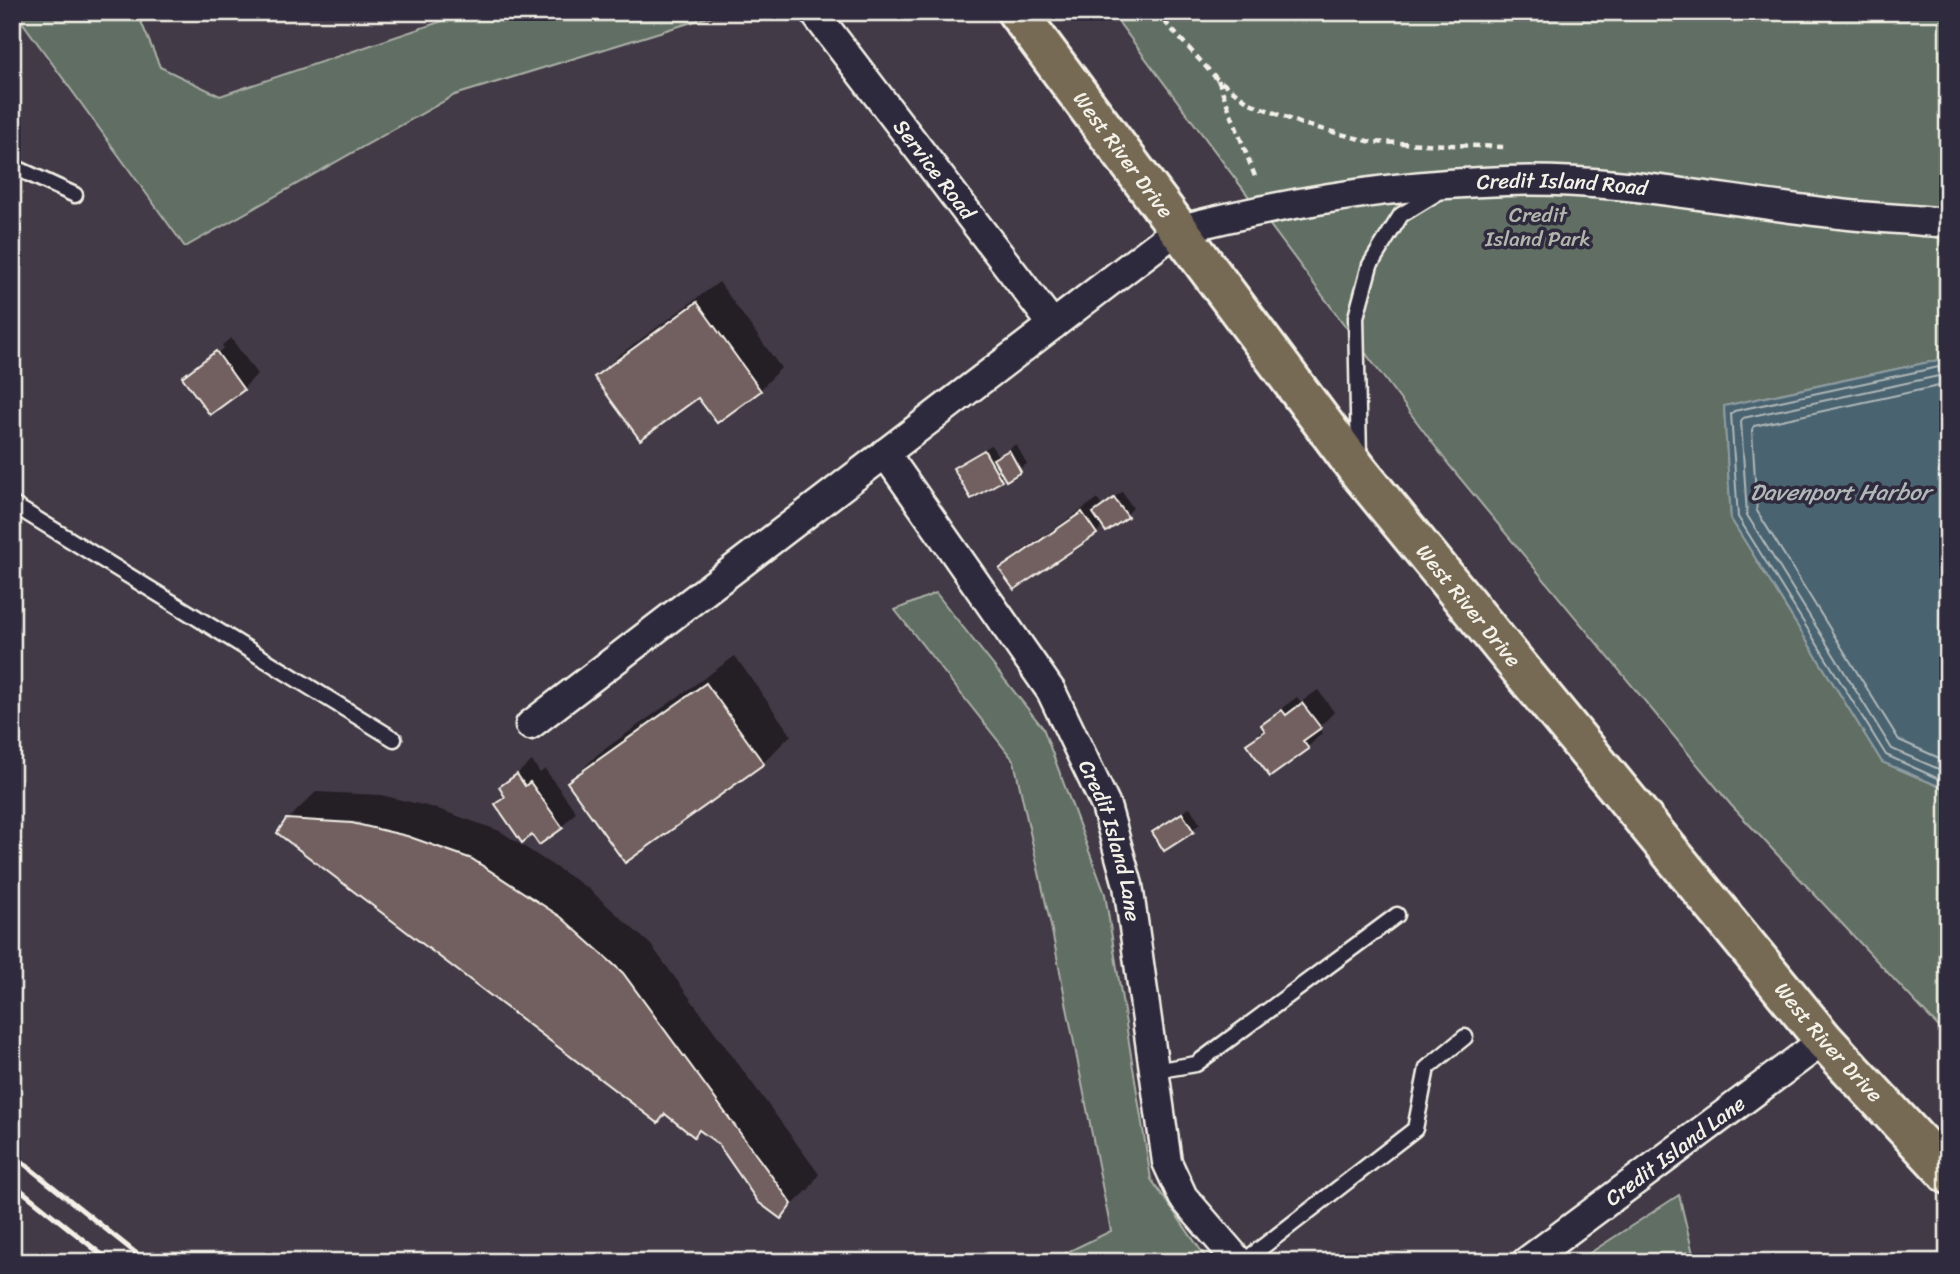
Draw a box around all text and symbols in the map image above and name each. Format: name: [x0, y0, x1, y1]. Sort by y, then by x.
street label: West River Drive: [1063, 83, 1184, 227]
street label: Service Road: [883, 110, 987, 230]
street label: Credit Island Road: [1476, 162, 1651, 207]
park label: Credit Island Park: [1484, 196, 1591, 258]
water label: Davenport Harbor: [1750, 472, 1935, 513]
street label: West River Drive: [1406, 535, 1531, 676]
street label: Credit Island Lane: [1067, 753, 1152, 924]
street label: West River Drive: [1764, 973, 1893, 1112]
street label: Credit Island Lane: [1596, 1085, 1754, 1216]

